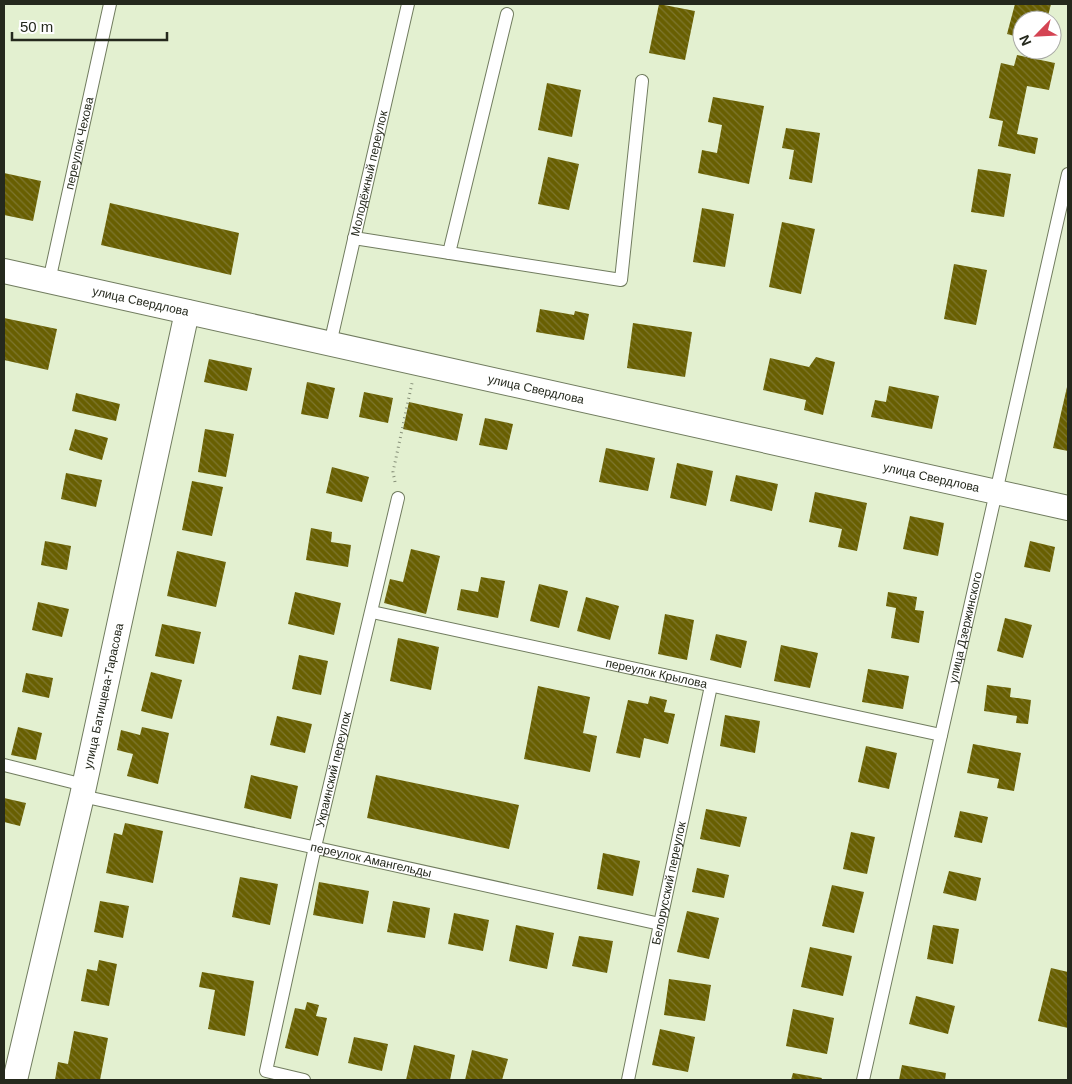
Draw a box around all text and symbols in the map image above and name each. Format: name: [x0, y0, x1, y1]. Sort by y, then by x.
scale bar: [12, 10, 168, 42]
north arrow: [1012, 10, 1062, 60]
text: 50 m: [20, 18, 53, 35]
text: N: [1016, 32, 1034, 48]
street label: переулок Чехова: [62, 95, 96, 191]
street label: Молодёжный переулок: [348, 109, 390, 238]
street label: улица Свердлова: [91, 284, 190, 319]
street label: улица Свердлова: [487, 372, 586, 407]
street label: улица Свердлова: [882, 460, 981, 495]
street label: улица Дзержинского: [946, 570, 985, 685]
street label: улица Батищева-Тарасова: [81, 622, 126, 770]
street label: переулок Крылова: [604, 656, 709, 691]
street label: Украинский переулок: [313, 710, 354, 829]
street label: Белорусский переулок: [649, 820, 689, 946]
street label: переулок Амангельды: [309, 840, 433, 880]

